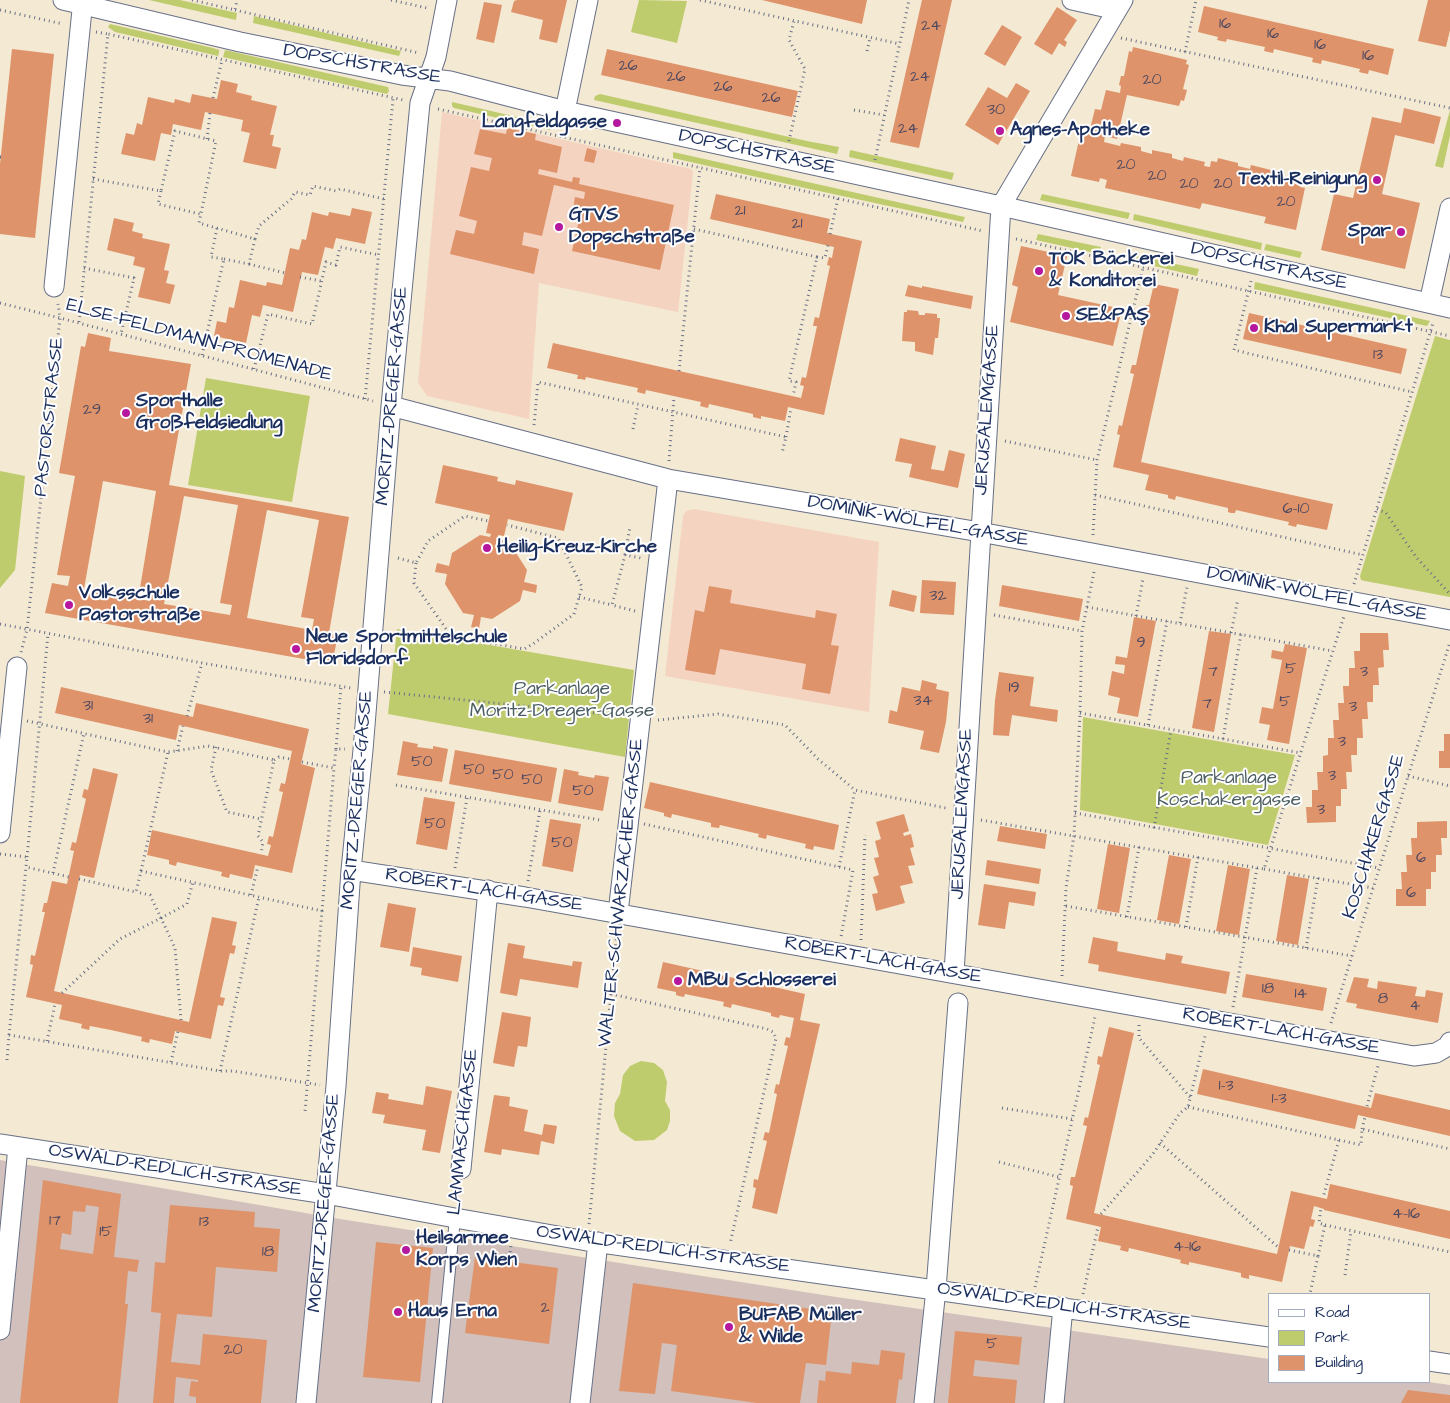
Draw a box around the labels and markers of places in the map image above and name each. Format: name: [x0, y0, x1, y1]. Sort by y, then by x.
place label: Langfeldgasse: [482, 112, 607, 134]
marker: Langfeldgasse: [611, 117, 623, 129]
place label: Agnes-Apotheke: [1010, 120, 1150, 142]
marker: Agnes-Apotheke: [994, 125, 1006, 137]
place label: Textil-Reinigung: [1239, 169, 1367, 191]
marker: Textil-Reinigung: [1371, 174, 1383, 186]
place label: GTVS Dopschstraße: [569, 205, 695, 249]
marker: GTVS Dopschstraße: [553, 221, 565, 233]
place label: Spar: [1348, 221, 1391, 243]
marker: Spar: [1395, 226, 1407, 238]
place label: TOK Bäckerei & Konditorei: [1049, 249, 1173, 293]
marker: TOK Bäckerei & Konditorei: [1033, 265, 1045, 277]
place label: SE&PAŞ: [1076, 305, 1149, 327]
marker: SE&PAŞ: [1060, 310, 1072, 322]
place label: Khal Supermarkt: [1264, 317, 1413, 339]
marker: Khal Supermarkt: [1248, 322, 1260, 334]
place label: Sporthalle Großfeldsiedlung: [136, 391, 282, 435]
marker: Sporthalle Großfeldsiedlung: [120, 407, 132, 419]
place label: Heilig-Kreuz-Kirche: [497, 537, 657, 559]
marker: Heilig-Kreuz-Kirche: [481, 542, 493, 554]
place label: Volksschule Pastorstraße: [79, 583, 200, 627]
marker: Volksschule Pastorstraße: [63, 599, 75, 611]
place label: Neue Sportmittelschule Floridsdorf: [306, 627, 508, 671]
marker: Neue Sportmittelschule Floridsdorf: [290, 643, 302, 655]
place label: MBU Schlosserei: [688, 970, 836, 992]
marker: MBU Schlosserei: [672, 975, 684, 987]
place label: Heilsarmee Korps Wien: [416, 1228, 517, 1272]
marker: Heilsarmee Korps Wien: [400, 1244, 412, 1256]
place label: Haus Erna: [408, 1301, 497, 1323]
place label: BUFAB Müller & Wilde: [739, 1305, 862, 1349]
marker: Haus Erna: [392, 1306, 404, 1318]
marker: BUFAB Müller & Wilde: [723, 1321, 735, 1333]

